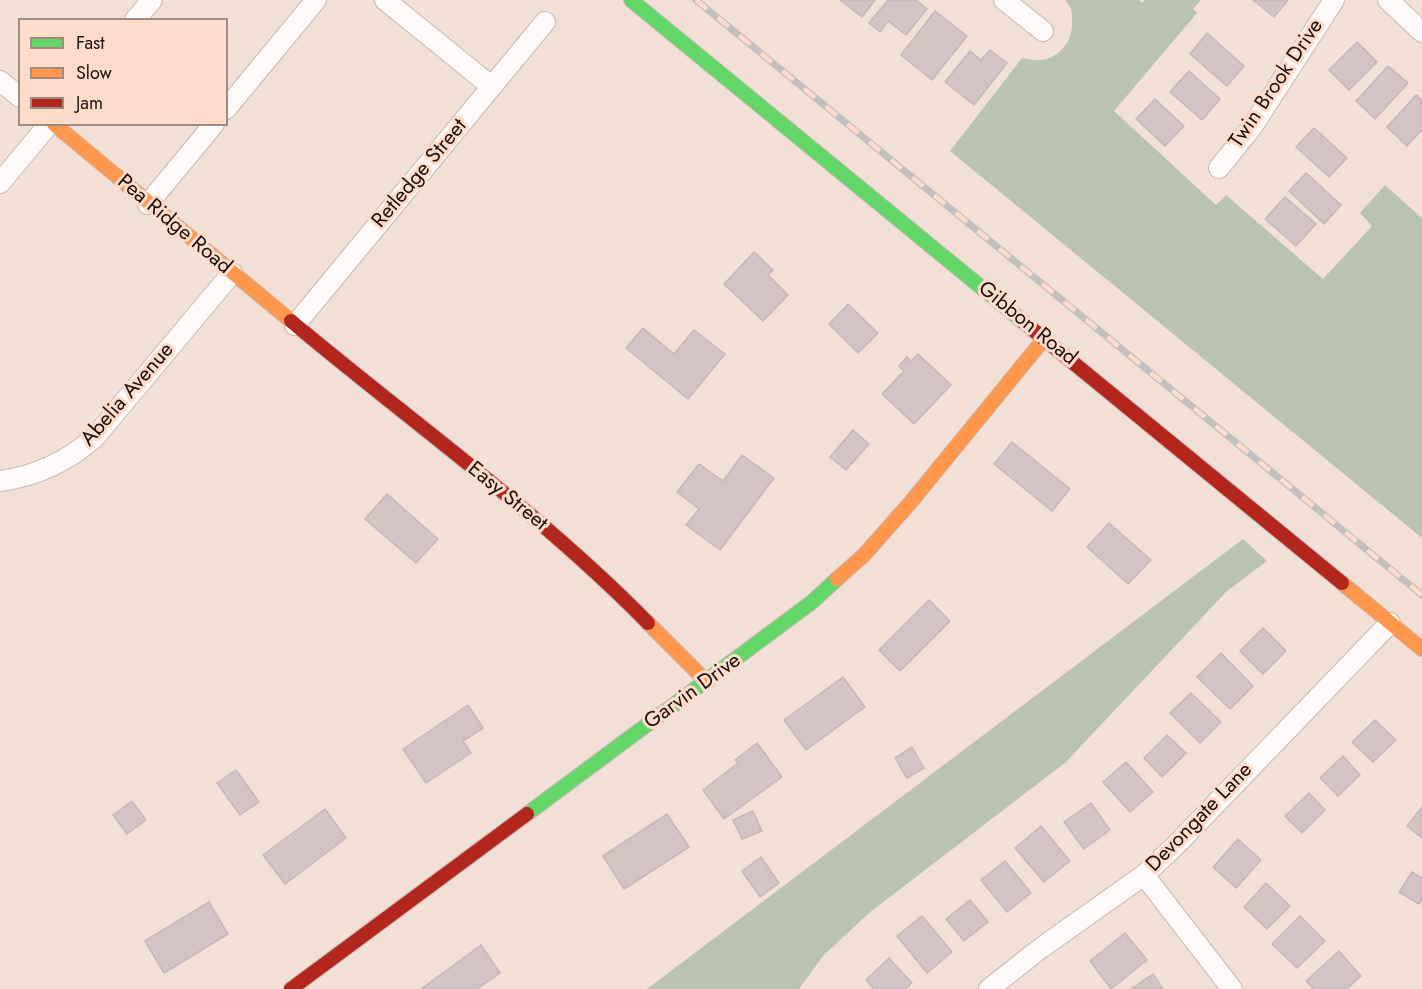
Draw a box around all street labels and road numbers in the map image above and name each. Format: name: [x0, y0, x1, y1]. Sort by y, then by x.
street label: Twin Brook Drive: [1225, 15, 1329, 153]
street label: Retledge Street: [367, 114, 473, 234]
street label: Pea Ridge Road: [112, 170, 236, 280]
street label: Gibbon Road: [973, 277, 1081, 371]
street label: Abelia Avenue: [76, 338, 180, 452]
street label: Easy Street: [462, 457, 552, 537]
street label: Garvin Drive: [640, 649, 746, 735]
street label: Devongate Lane: [1142, 758, 1258, 878]

